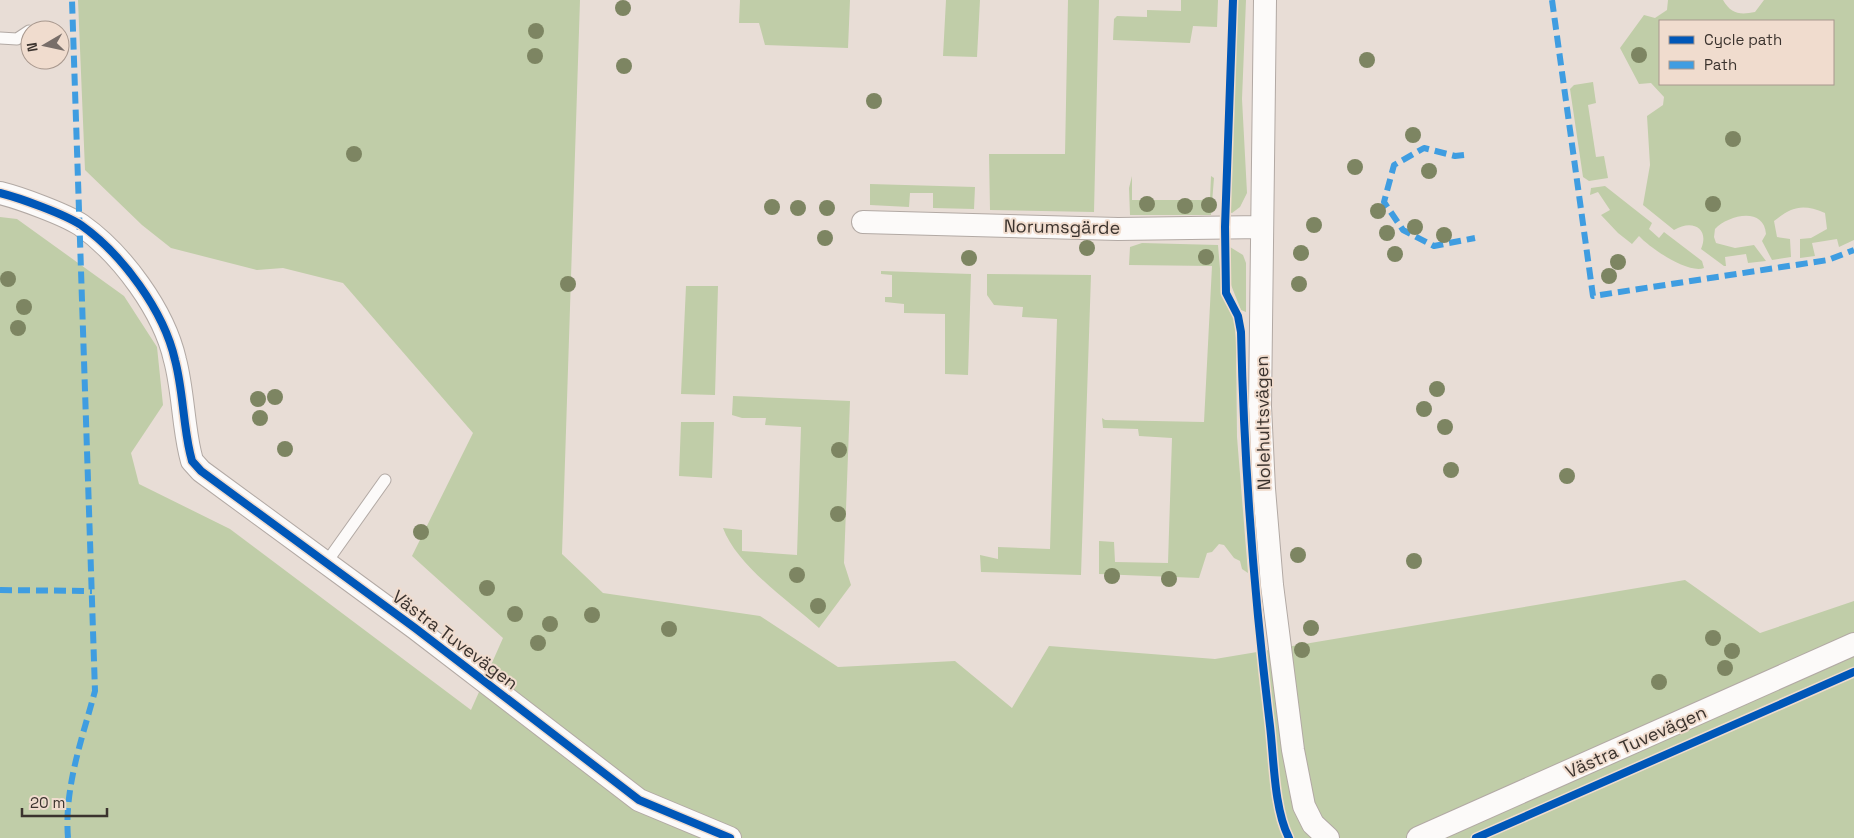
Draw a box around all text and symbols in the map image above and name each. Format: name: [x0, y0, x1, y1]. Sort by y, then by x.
north arrow: [20, 20, 70, 70]
legend: [1659, 20, 1834, 85]
text: Cycle path: [1704, 30, 1782, 49]
text: N: [23, 41, 42, 53]
text: Path: [1704, 55, 1737, 74]
street label: Norumsgärde: [1004, 214, 1120, 239]
street label: Nolehultsvägen: [1250, 355, 1275, 491]
street label: Västra Tuvevägen: [388, 585, 523, 695]
street label: Västra Tuvevägen: [1562, 700, 1710, 783]
scale bar: [22, 786, 108, 818]
text: 20 m: [30, 793, 65, 812]

